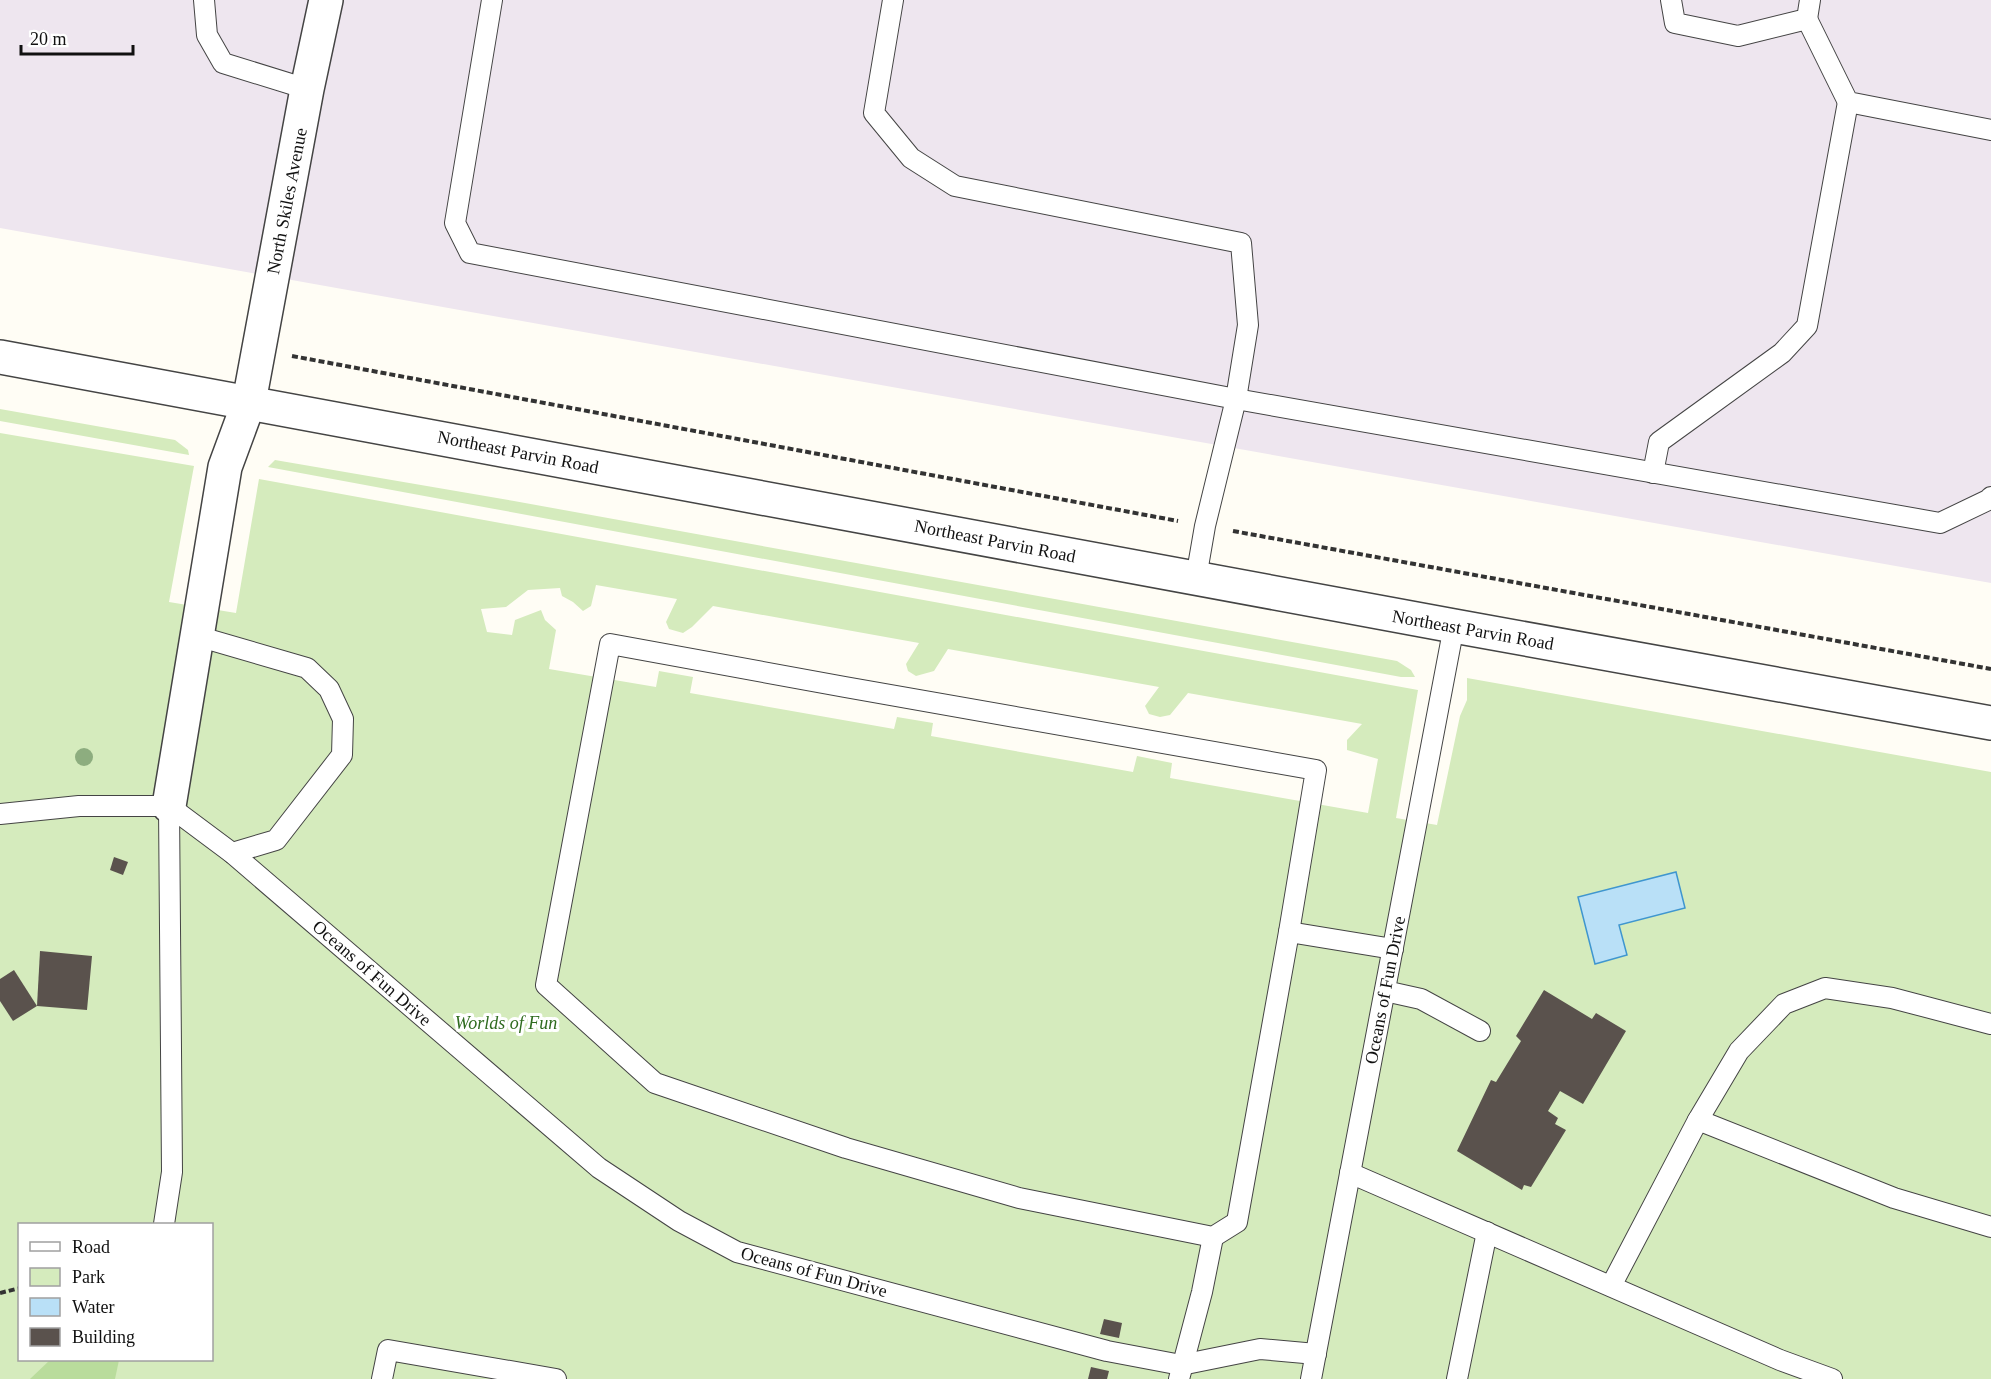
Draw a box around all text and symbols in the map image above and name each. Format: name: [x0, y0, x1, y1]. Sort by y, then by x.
scale bar: [21, 18, 134, 56]
text: 20 m: [30, 29, 67, 49]
street label: North Skiles Avenue: [263, 126, 311, 276]
street label: Northeast Parvin Road: [436, 427, 600, 477]
street label: Northeast Parvin Road: [913, 516, 1077, 566]
street label: Northeast Parvin Road: [1391, 606, 1555, 654]
street label: Oceans of Fun Drive: [1361, 914, 1409, 1066]
street label: Oceans of Fun Drive: [309, 916, 435, 1030]
park label: Worlds of Fun: [455, 1013, 557, 1033]
legend: [18, 1223, 213, 1361]
text: Road: [72, 1237, 110, 1257]
street label: Oceans of Fun Drive: [739, 1243, 889, 1301]
text: Park: [72, 1267, 105, 1287]
text: Water: [72, 1297, 115, 1317]
text: Building: [72, 1327, 135, 1347]

